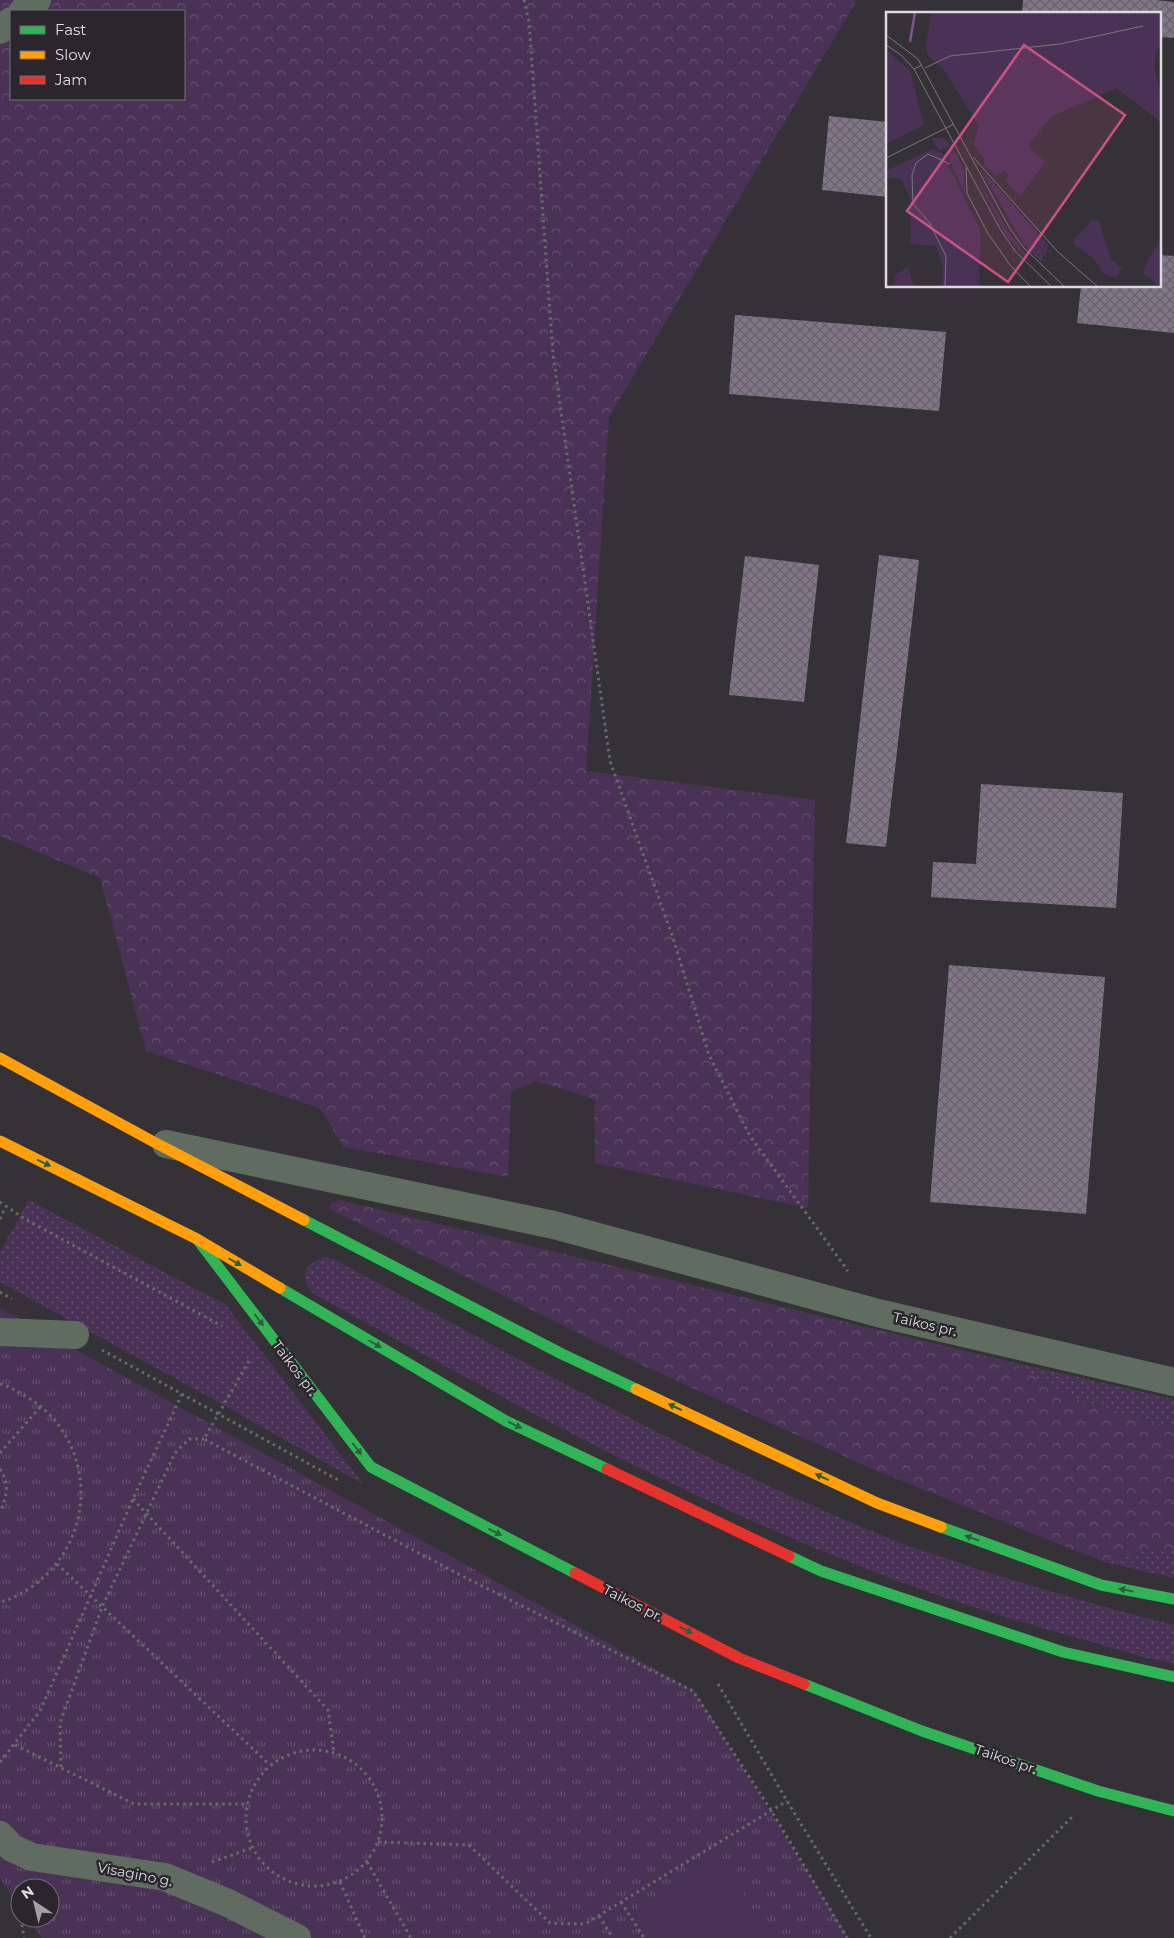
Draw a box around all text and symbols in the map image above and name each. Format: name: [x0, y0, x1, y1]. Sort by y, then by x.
legend: [10, 10, 185, 100]
inset map: [886, 12, 1162, 288]
text: Fast: [55, 20, 86, 39]
text: Slow: [55, 45, 91, 64]
text: Jam: [54, 70, 87, 89]
one-way arrow: [36, 1159, 51, 1167]
one-way arrow: [228, 1257, 241, 1266]
street label: Taikos pr.: [891, 1308, 959, 1340]
one-way arrow: [253, 1313, 264, 1326]
street label: Taikos pr.: [268, 1337, 322, 1399]
one-way arrow: [368, 1339, 381, 1348]
one-way arrow: [668, 1403, 682, 1411]
one-way arrow: [508, 1422, 522, 1430]
one-way arrow: [352, 1442, 363, 1455]
one-way arrow: [815, 1473, 829, 1481]
one-way arrow: [488, 1527, 502, 1536]
one-way arrow: [965, 1534, 980, 1541]
street label: Taikos pr.: [600, 1580, 666, 1626]
one-way arrow: [1118, 1585, 1134, 1593]
one-way arrow: [679, 1626, 693, 1635]
street label: Taikos pr.: [972, 1740, 1040, 1778]
street label: Visagino g.: [96, 1858, 174, 1890]
north arrow: [10, 1878, 60, 1928]
text: N: [18, 1882, 37, 1903]

